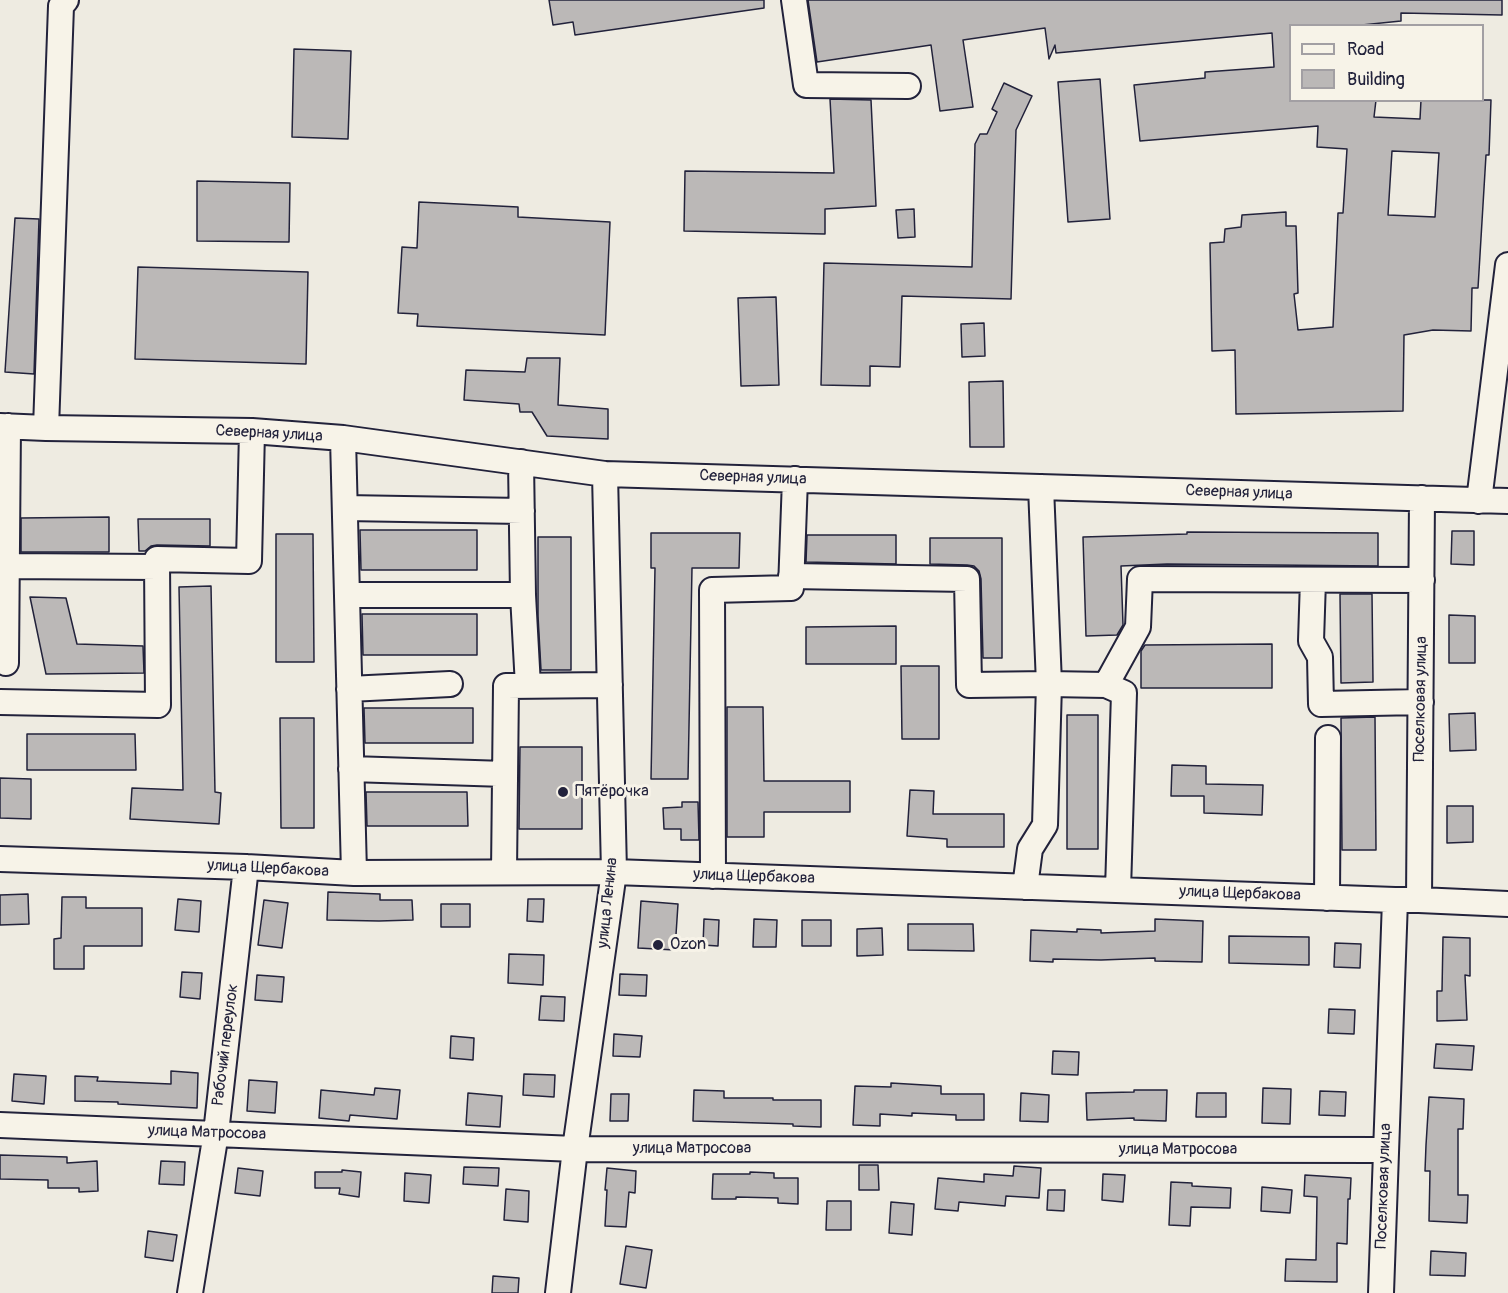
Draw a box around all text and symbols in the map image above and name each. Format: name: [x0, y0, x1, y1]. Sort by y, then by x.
legend: [1289, 24, 1484, 102]
text: Road: [1347, 38, 1384, 61]
text: Building: [1347, 68, 1405, 91]
street label: Северная улица: [215, 422, 323, 446]
street label: Северная улица: [699, 467, 807, 489]
street label: Северная улица: [1185, 482, 1293, 504]
street label: Поселковая улица: [1410, 636, 1432, 762]
place label: Пятёрочка: [575, 782, 649, 802]
marker: Пятёрочка: [556, 785, 570, 799]
street label: улица Щербакова: [207, 856, 329, 882]
street label: улица Ленина: [594, 857, 622, 949]
street label: улица Щербакова: [693, 865, 815, 889]
street label: улица Щербакова: [1179, 882, 1301, 906]
place label: Ozon: [670, 935, 706, 955]
marker: Ozon: [651, 938, 665, 952]
street label: Рабочий переулок: [209, 983, 243, 1107]
street label: улица Матросова: [147, 1121, 267, 1145]
street label: Поселковая улица: [1372, 1123, 1396, 1249]
street label: улица Матросова: [633, 1139, 751, 1159]
street label: улица Матросова: [1119, 1140, 1237, 1160]

